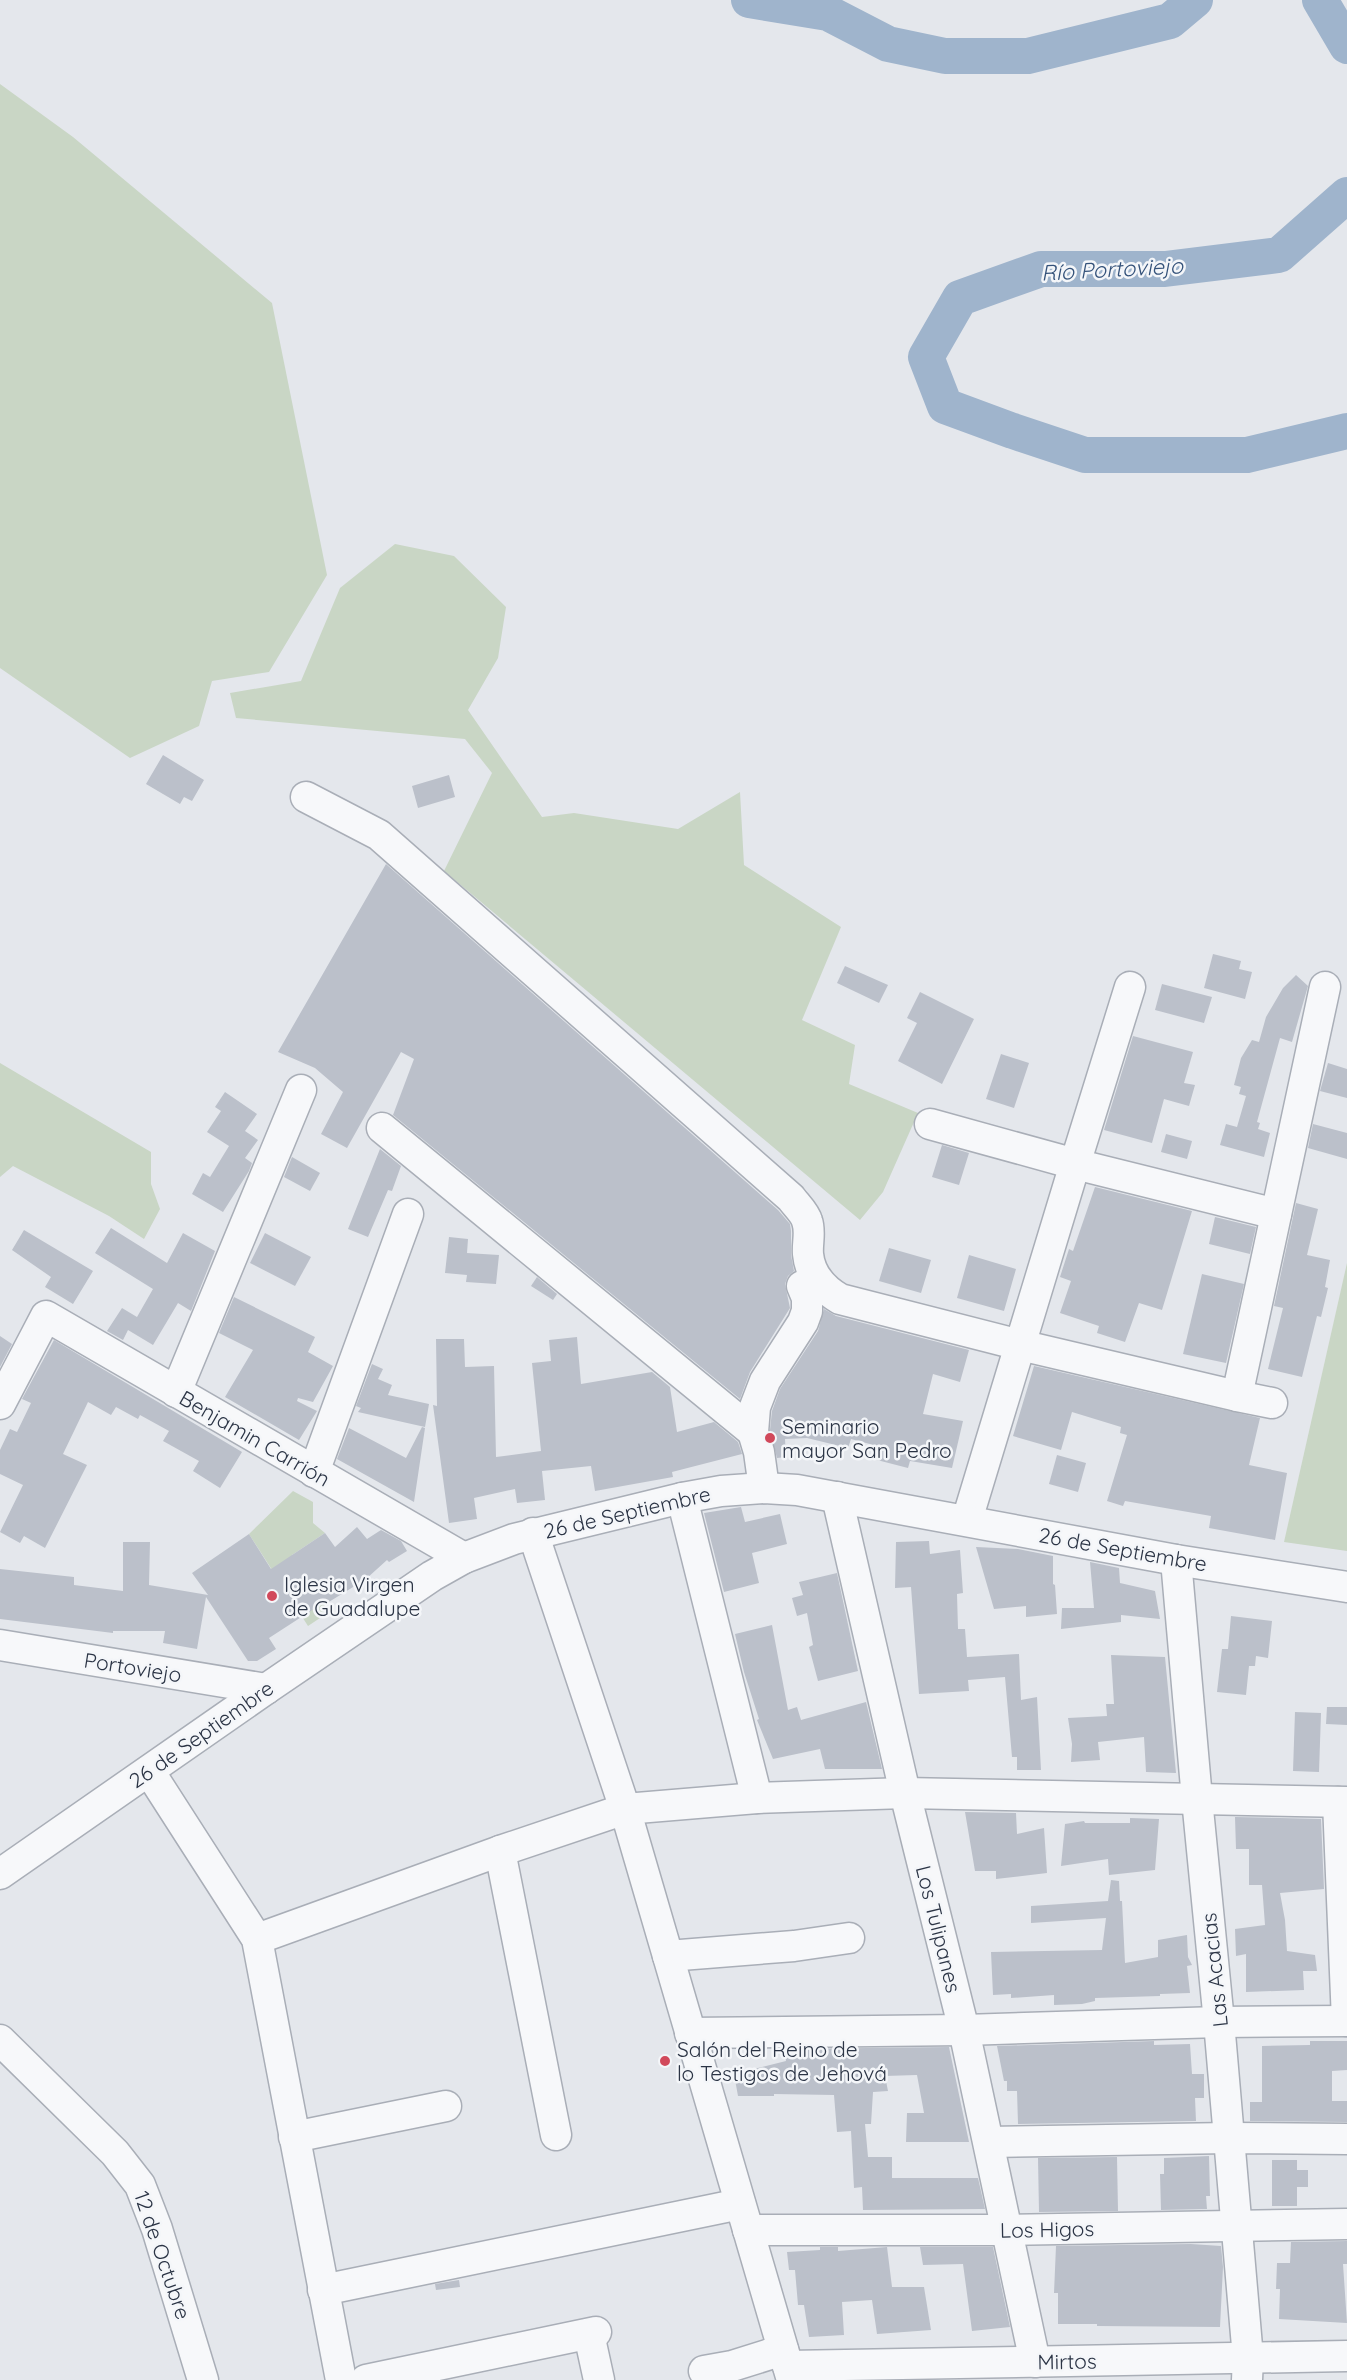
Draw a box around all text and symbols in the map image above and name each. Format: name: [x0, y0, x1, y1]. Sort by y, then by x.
water label: Río Portoviejo: [1040, 251, 1185, 287]
street label: Benjamin Carrión: [175, 1384, 335, 1492]
place label: Seminario mayor San Pedro: [782, 1413, 952, 1463]
marker: Seminario mayor San Pedro: [763, 1431, 777, 1445]
street label: 26 de Septiembre: [541, 1480, 713, 1544]
street label: 26 de Septiembre: [1037, 1521, 1209, 1577]
place label: Iglesia Virgen de Guadalupe: [284, 1571, 420, 1621]
marker: Iglesia Virgen de Guadalupe: [265, 1589, 279, 1603]
street label: Portoviejo: [82, 1646, 184, 1688]
street label: 26 de Septiembre: [124, 1675, 278, 1793]
street label: Los Tulipanes: [911, 1863, 967, 1995]
street label: Las Acacias: [1195, 1912, 1233, 2028]
place label: Salón del Reino de lo Testigos de Jehová: [677, 2036, 887, 2086]
marker: Salón del Reino de lo Testigos de Jehová: [658, 2054, 672, 2068]
street label: 12 de Octubre: [129, 2187, 197, 2323]
street label: Los Higos: [1000, 2215, 1094, 2243]
street label: Mirtos: [1037, 2347, 1097, 2375]

